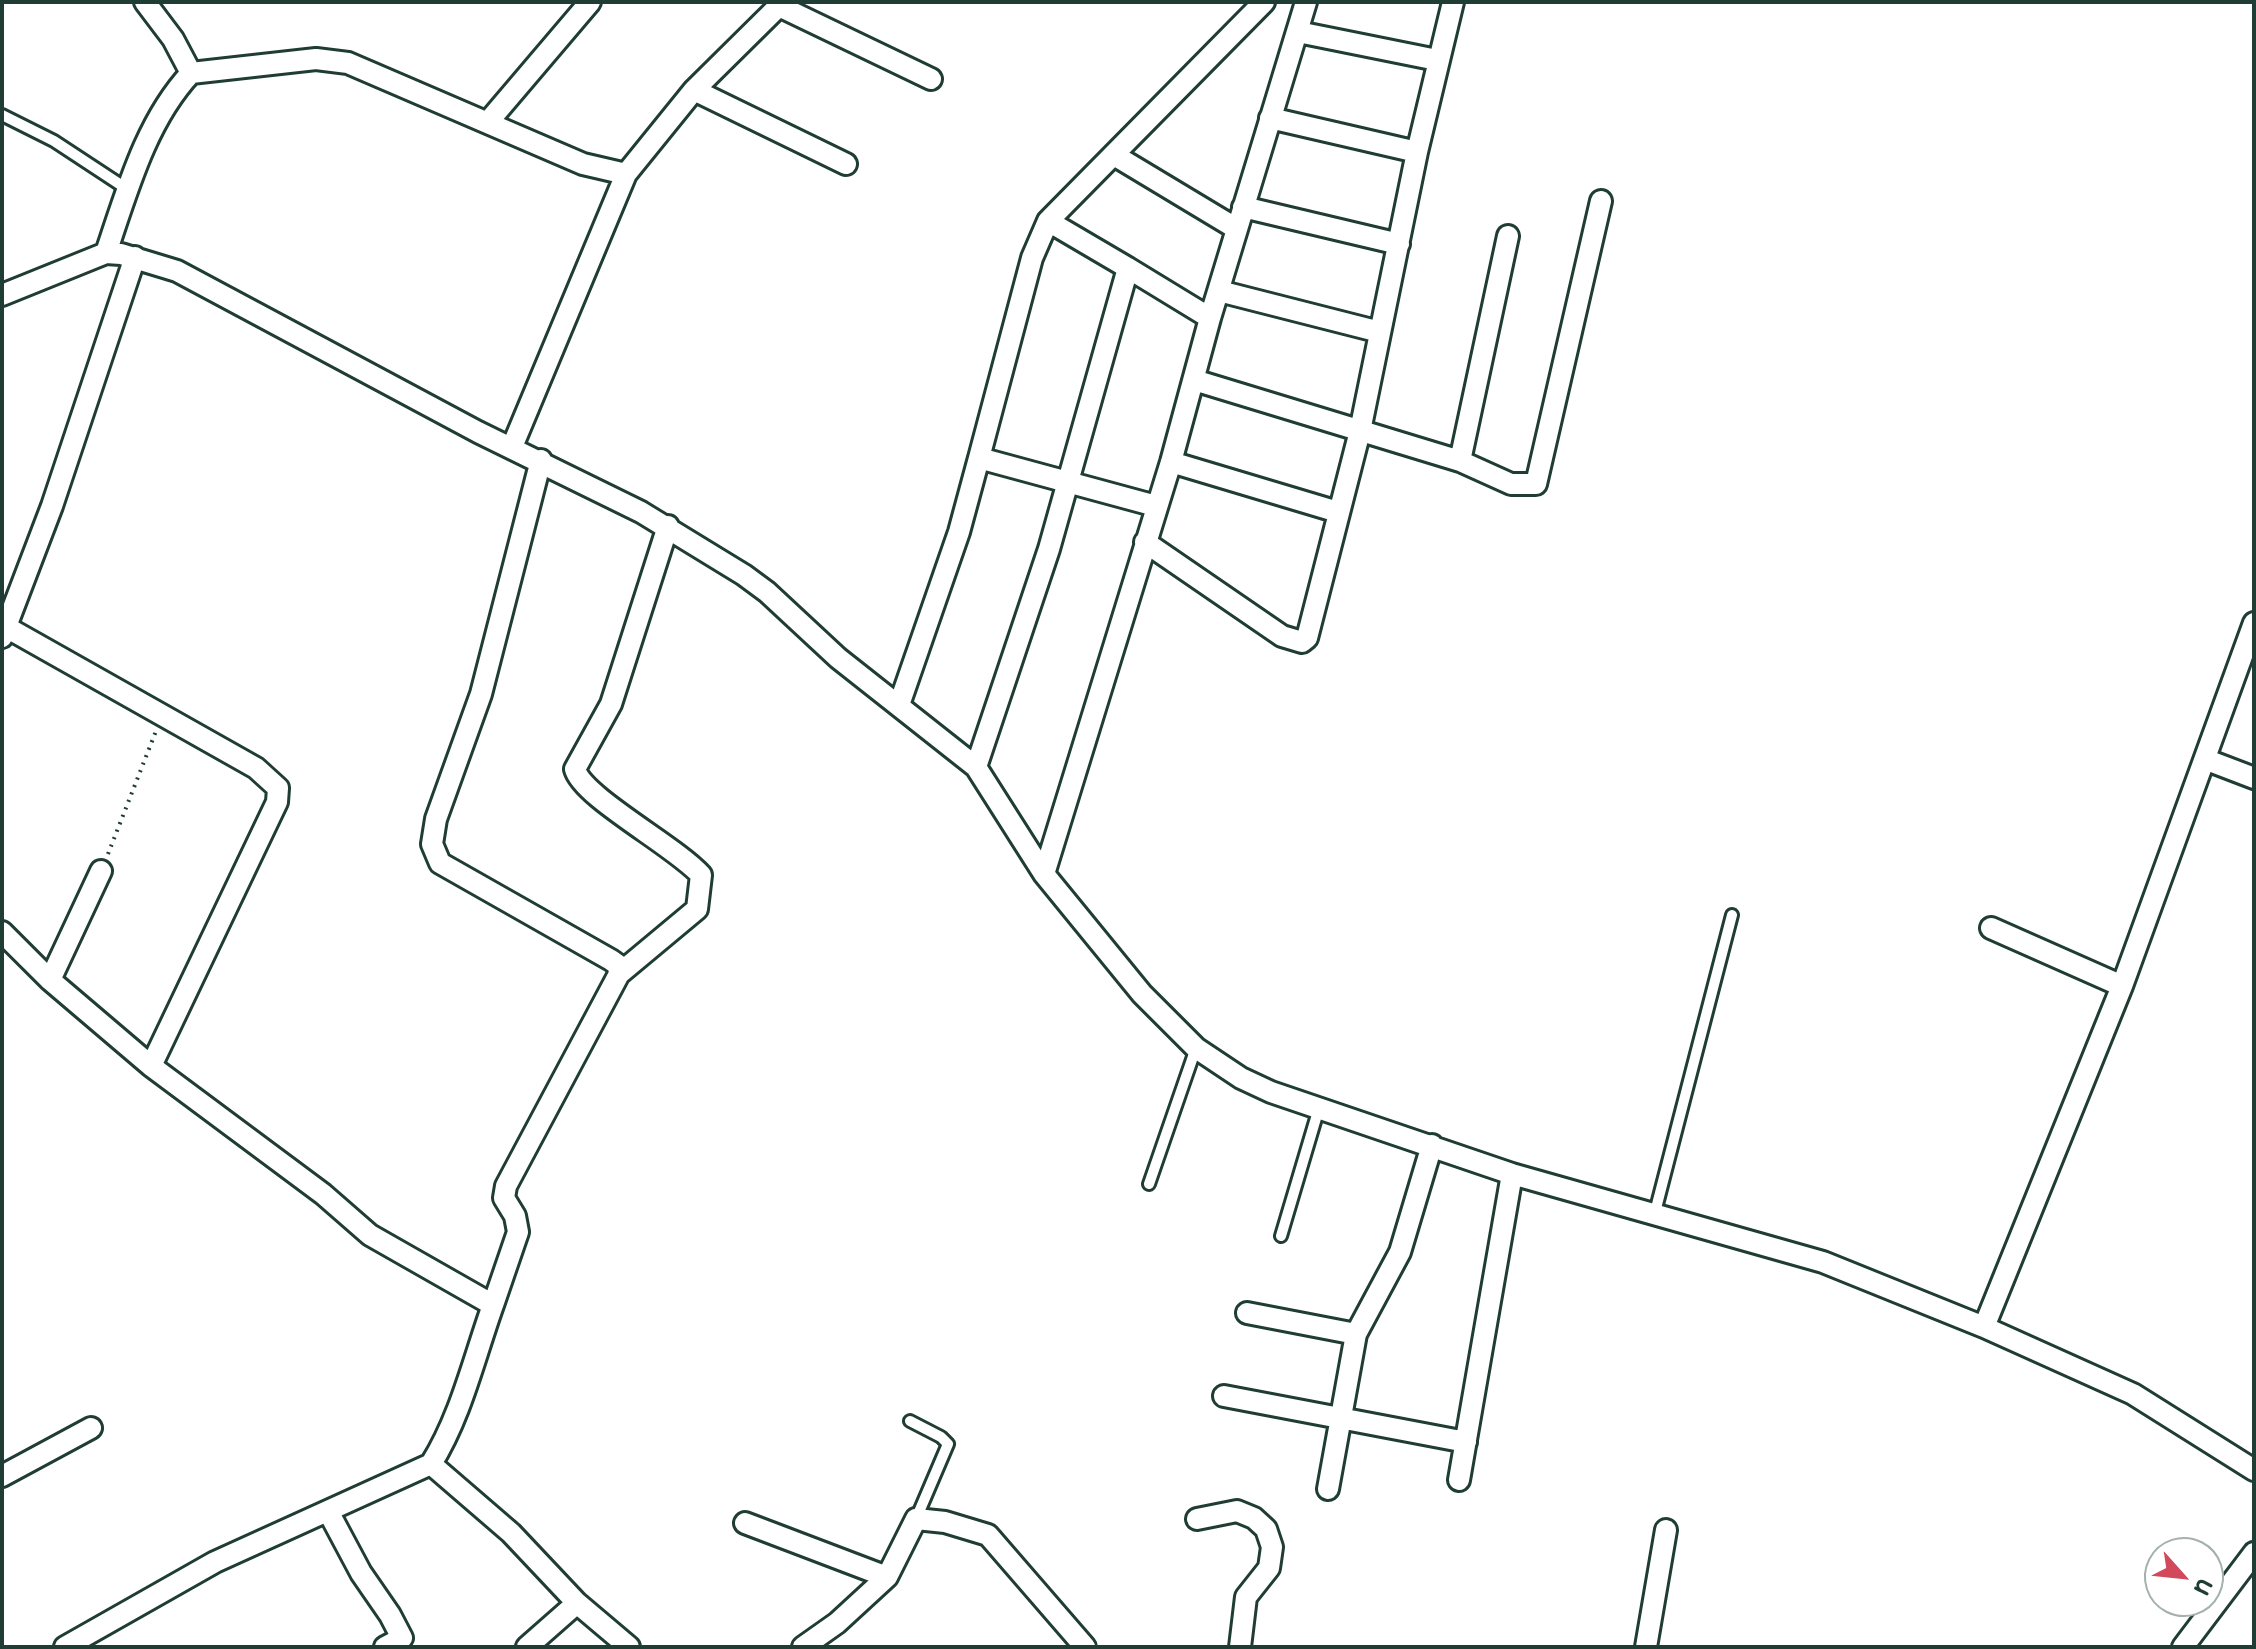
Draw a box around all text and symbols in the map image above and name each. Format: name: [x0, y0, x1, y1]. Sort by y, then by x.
north arrow: [2144, 1537, 2224, 1617]
text: U: [2188, 1574, 2220, 1601]

